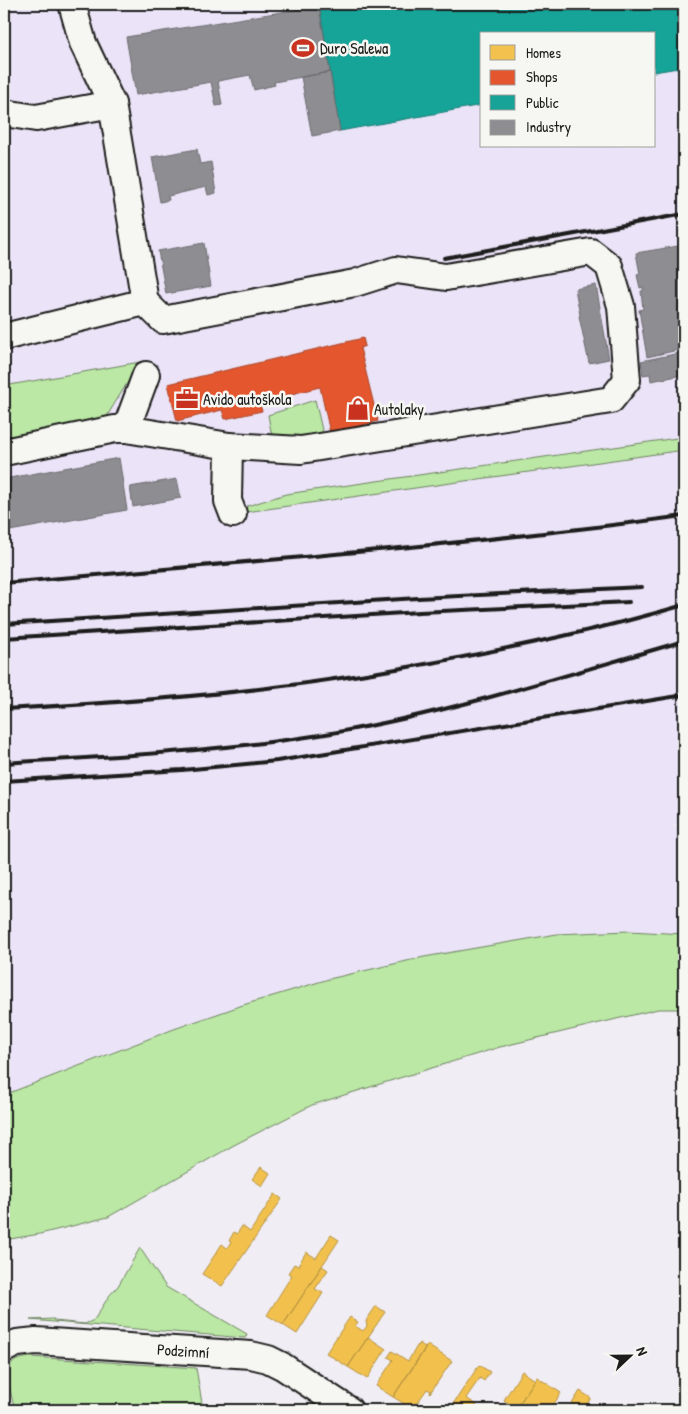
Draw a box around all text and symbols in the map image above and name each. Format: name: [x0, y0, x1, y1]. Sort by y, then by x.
legend: [480, 32, 656, 148]
sports icon: Duro Salewa: [290, 35, 316, 61]
place label: Duro Salewa: [320, 37, 388, 59]
text: Homes: [526, 42, 561, 63]
text: Shops: [526, 66, 558, 87]
text: Public: [526, 92, 559, 113]
text: Industry: [526, 116, 571, 137]
office icon: Avido autoškola: [174, 386, 200, 412]
place label: Avido autoškola: [203, 388, 292, 410]
shop icon: Autolaky: [345, 396, 371, 422]
place label: Autolaky: [374, 398, 424, 420]
north arrow: [606, 1332, 656, 1382]
street label: Podzimní: [156, 1338, 210, 1363]
text: N: [632, 1344, 653, 1358]

